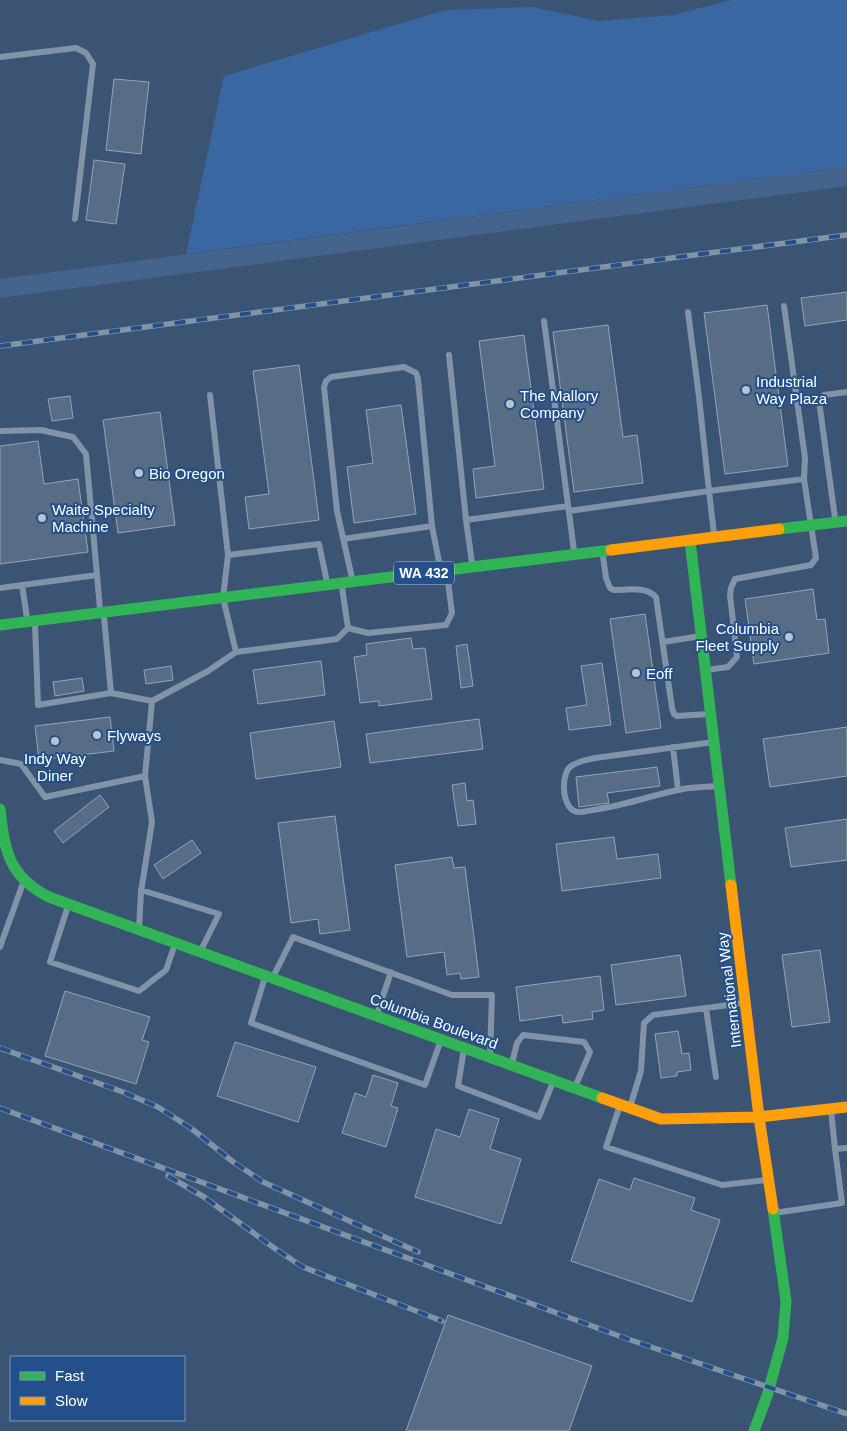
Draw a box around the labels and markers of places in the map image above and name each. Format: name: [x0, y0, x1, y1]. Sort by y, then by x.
place label: Industrial Way Plaza: [756, 373, 828, 407]
marker: Industrial Way Plaza: [740, 384, 752, 396]
place label: The Mallory Company: [520, 387, 599, 421]
marker: The Mallory Company: [504, 398, 516, 410]
place label: Bio Oregon: [149, 465, 225, 482]
marker: Bio Oregon: [133, 467, 145, 479]
place label: Waite Specialty Machine: [52, 501, 155, 535]
marker: Waite Specialty Machine: [36, 512, 48, 524]
place label: Columbia Fleet Supply: [696, 620, 780, 654]
marker: Columbia Fleet Supply: [783, 631, 795, 643]
place label: Eoff: [646, 665, 673, 682]
marker: Eoff: [630, 667, 642, 679]
place label: Flyways: [107, 727, 161, 744]
marker: Flyways: [91, 729, 103, 741]
marker: Indy Way Diner: [49, 735, 61, 747]
place label: Indy Way Diner: [24, 750, 86, 784]

